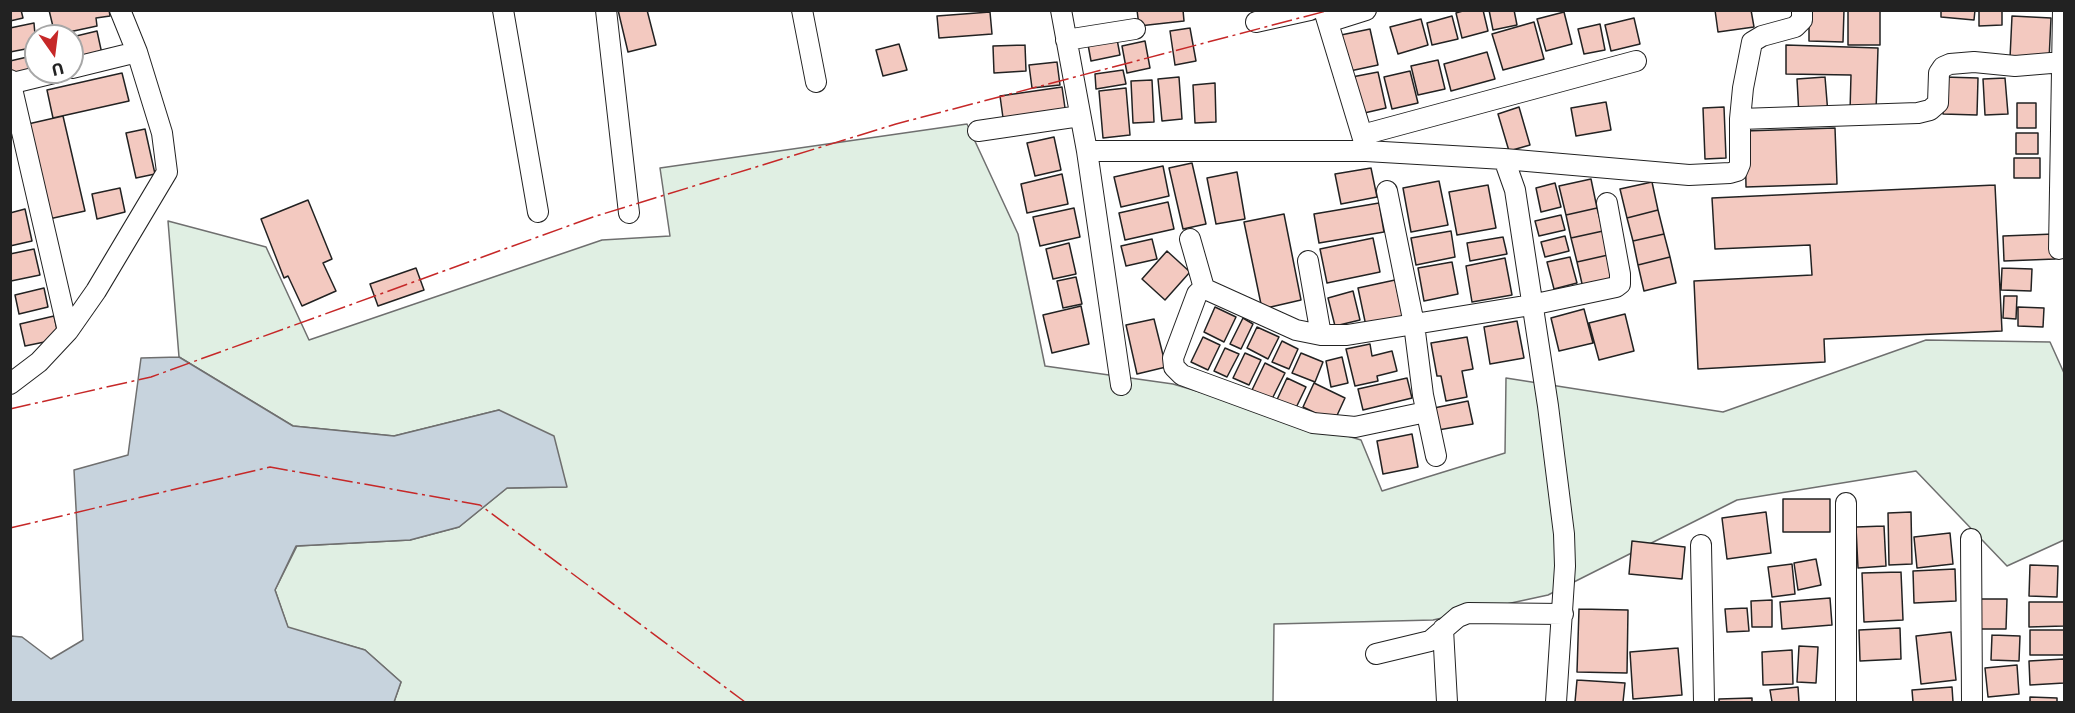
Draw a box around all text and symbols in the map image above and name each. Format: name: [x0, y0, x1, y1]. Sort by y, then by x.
north arrow: [24, 24, 84, 84]
text: U: [50, 59, 66, 81]

